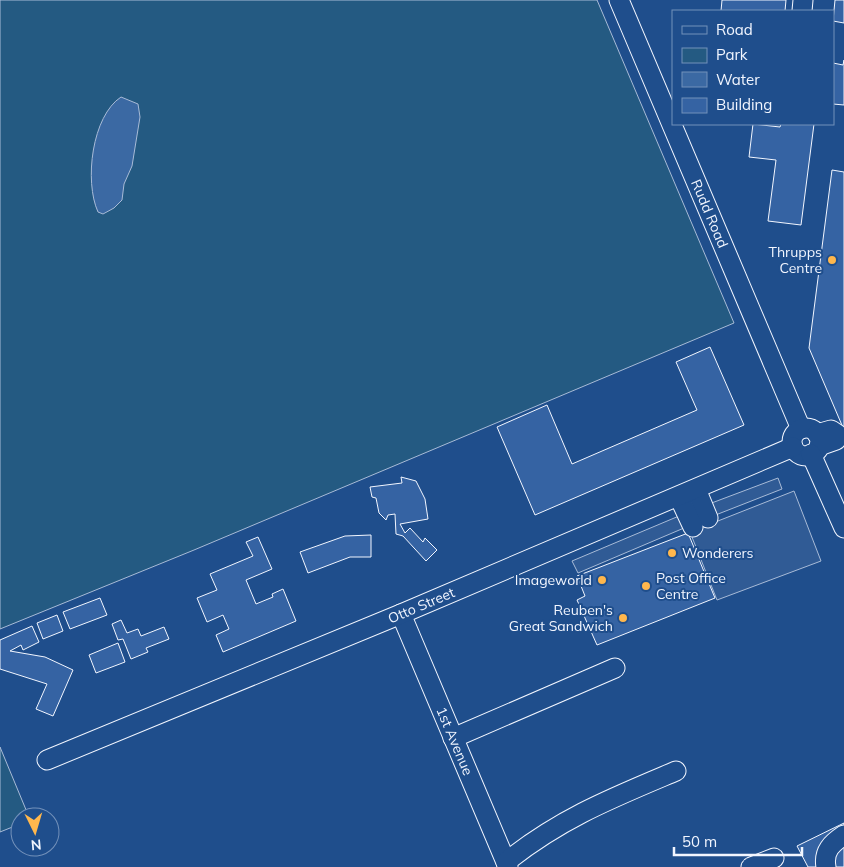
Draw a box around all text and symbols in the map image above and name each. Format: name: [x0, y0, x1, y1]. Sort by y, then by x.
legend: [672, 10, 834, 125]
text: Road: [716, 20, 753, 39]
text: Park: [716, 45, 748, 64]
text: Water: [716, 70, 760, 89]
text: Building: [716, 95, 772, 114]
street label: Rudd Road: [687, 177, 732, 251]
place label: Thrupps Centre: [768, 243, 822, 277]
marker: Thrupps Centre: [826, 254, 838, 266]
place label: Wonderers: [682, 544, 754, 562]
marker: Wonderers: [666, 547, 678, 559]
place label: Post Office Centre: [656, 569, 726, 603]
place label: Imageworld: [515, 571, 592, 589]
marker: Imageworld: [596, 574, 608, 586]
marker: Post Office Centre: [640, 580, 652, 592]
street label: Otto Street: [385, 583, 457, 627]
place label: Reuben's Great Sandwich: [509, 601, 613, 635]
marker: Reuben's Great Sandwich: [617, 612, 629, 624]
street label: 1st Avenue: [432, 704, 477, 778]
north arrow: [10, 807, 60, 857]
scale bar: [674, 824, 802, 856]
text: 50 m: [682, 832, 717, 851]
text: N: [30, 836, 42, 854]

